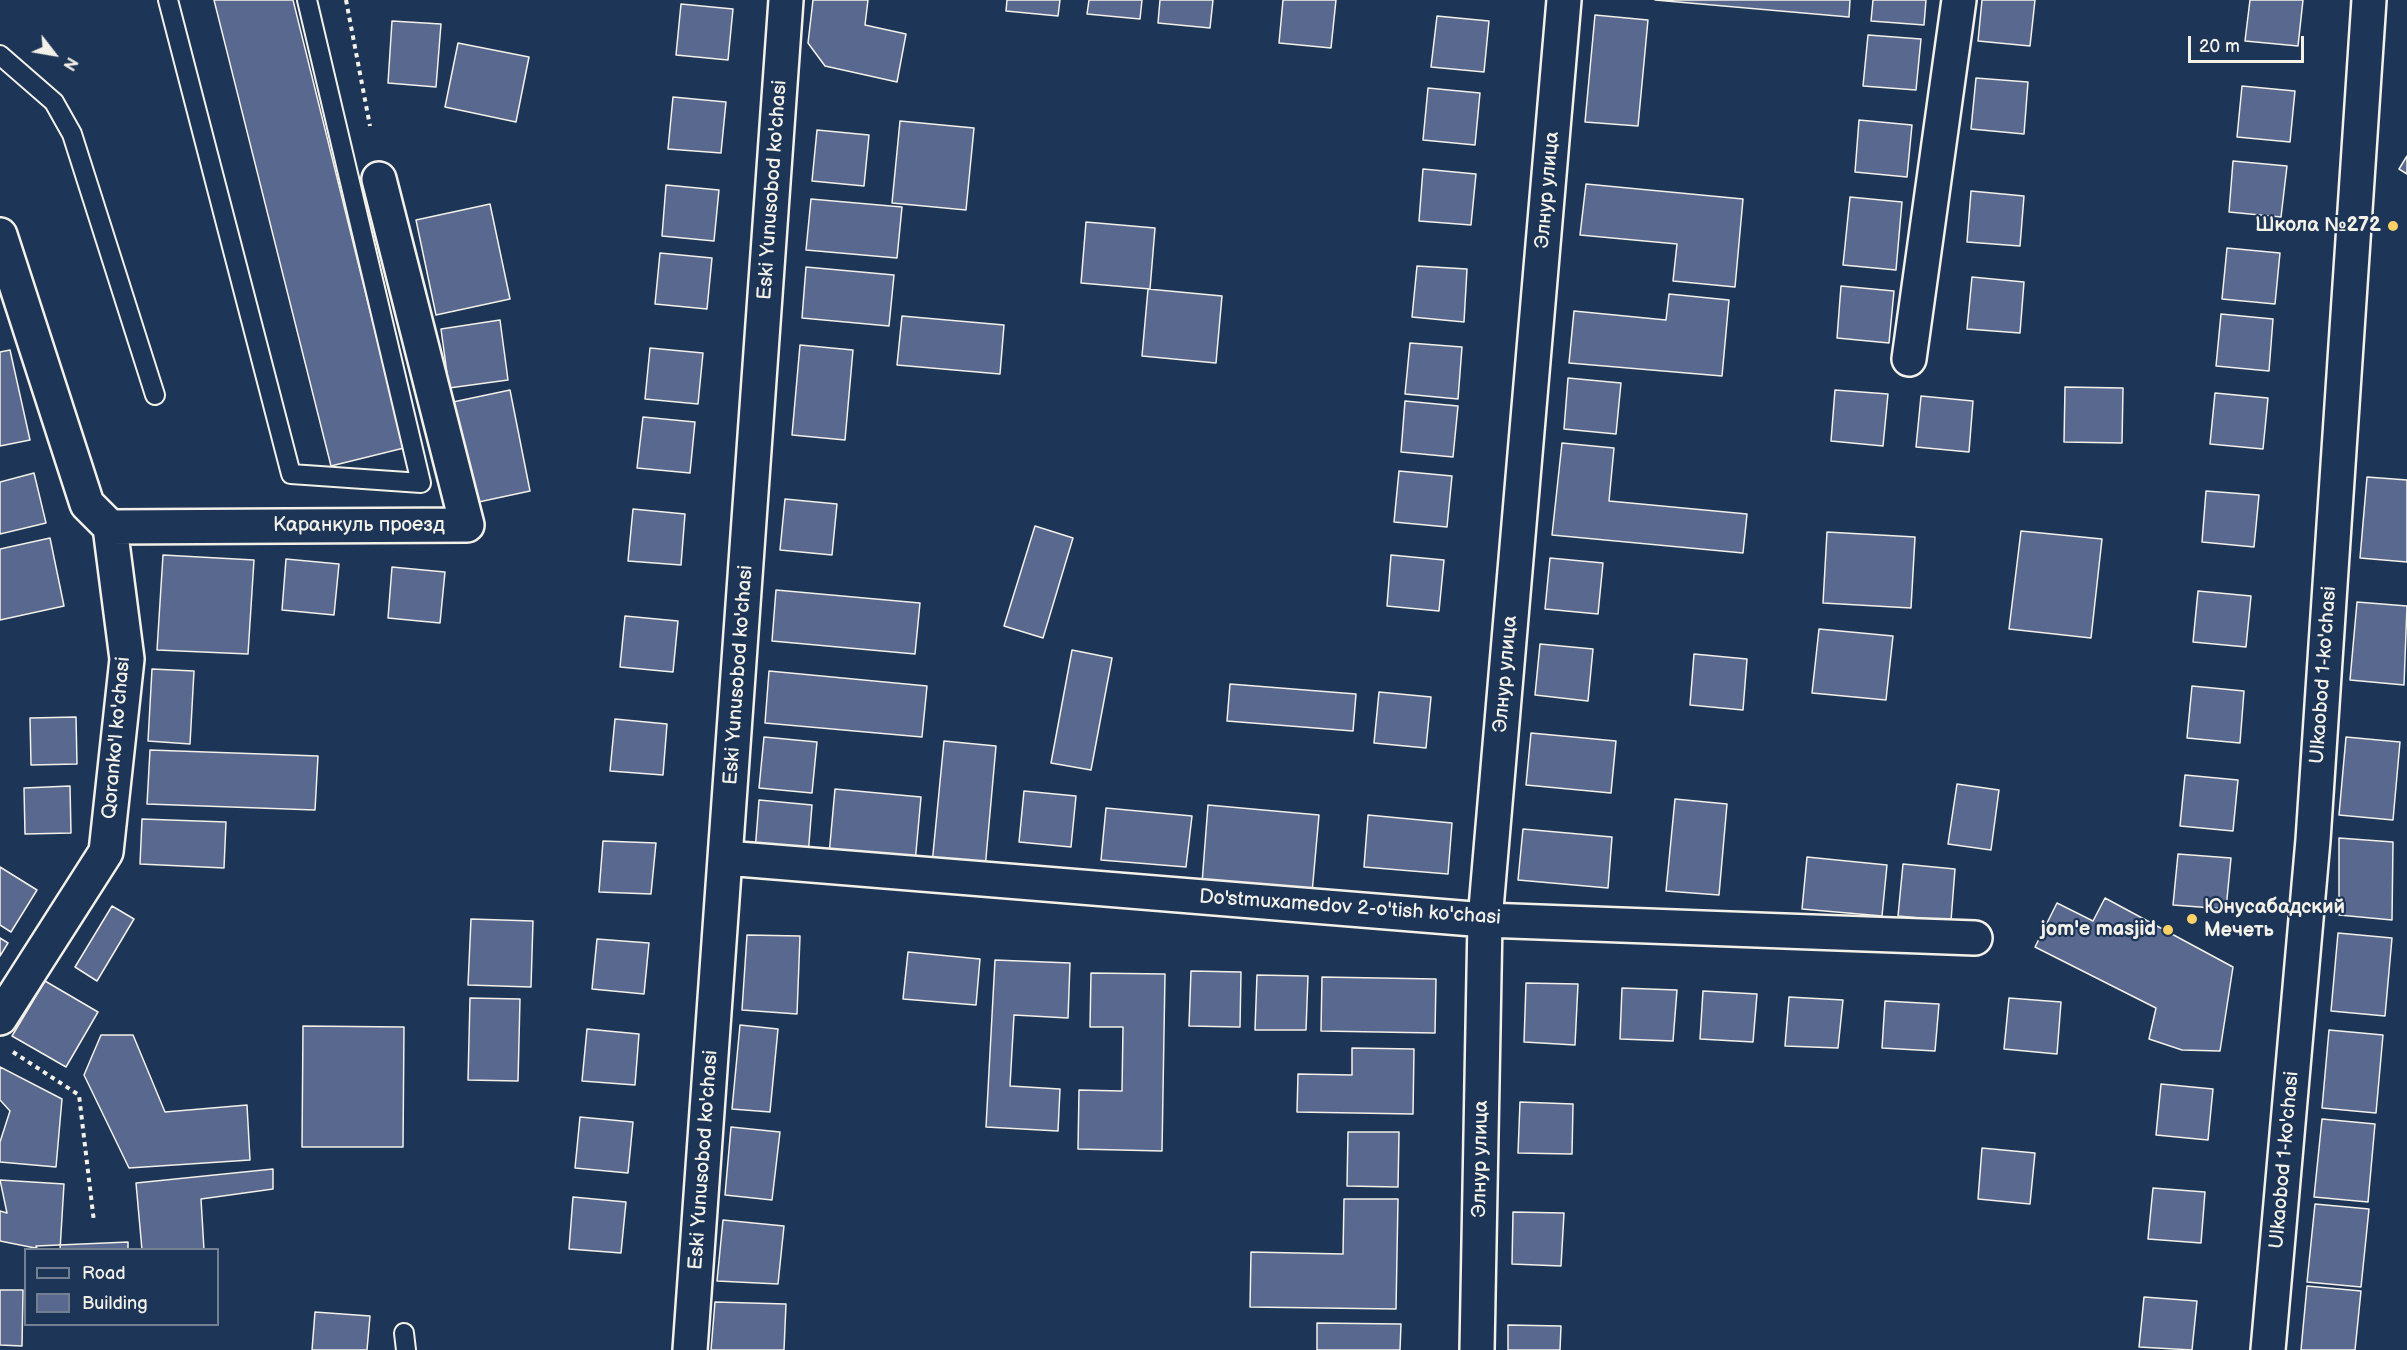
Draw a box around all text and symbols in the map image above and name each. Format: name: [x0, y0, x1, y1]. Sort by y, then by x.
north arrow: [24, 24, 84, 84]
scale bar: [2191, 24, 2306, 62]
text: 20 m: [2199, 36, 2240, 57]
text: N: [59, 53, 81, 74]
street label: Eski Yunusobod ko'chasi: [753, 79, 793, 301]
street label: Элнур улица: [1531, 130, 1565, 250]
place label: Школа №272: [2255, 214, 2381, 238]
marker: Школа №272: [2386, 219, 2400, 233]
street label: Каранкуль проезд: [273, 514, 445, 538]
street label: Eski Yunusobod ko'chasi: [719, 564, 759, 786]
street label: Ulkaobod 1-ko'chasi: [2306, 585, 2342, 765]
street label: Элнур улица: [1489, 614, 1523, 734]
street label: Qoranko'l ko'chasi: [98, 656, 136, 820]
street label: Do'stmuxamedov 2-o'tish ko'chasi: [1198, 885, 1502, 931]
place label: Юнусабадский Мечеть: [2204, 896, 2345, 943]
marker: Юнусабадский Мечеть: [2185, 912, 2199, 926]
place label: jom'e masjid: [2041, 918, 2156, 942]
marker: jom'e masjid: [2161, 923, 2175, 937]
street label: Eski Yunusobod ko'chasi: [684, 1049, 724, 1271]
street label: Ulkaobod 1-ko'chasi: [2265, 1070, 2305, 1250]
street label: Элнур улица: [1468, 1100, 1494, 1218]
legend: [24, 1248, 219, 1326]
text: Road: [82, 1263, 126, 1284]
text: Building: [82, 1293, 148, 1314]

